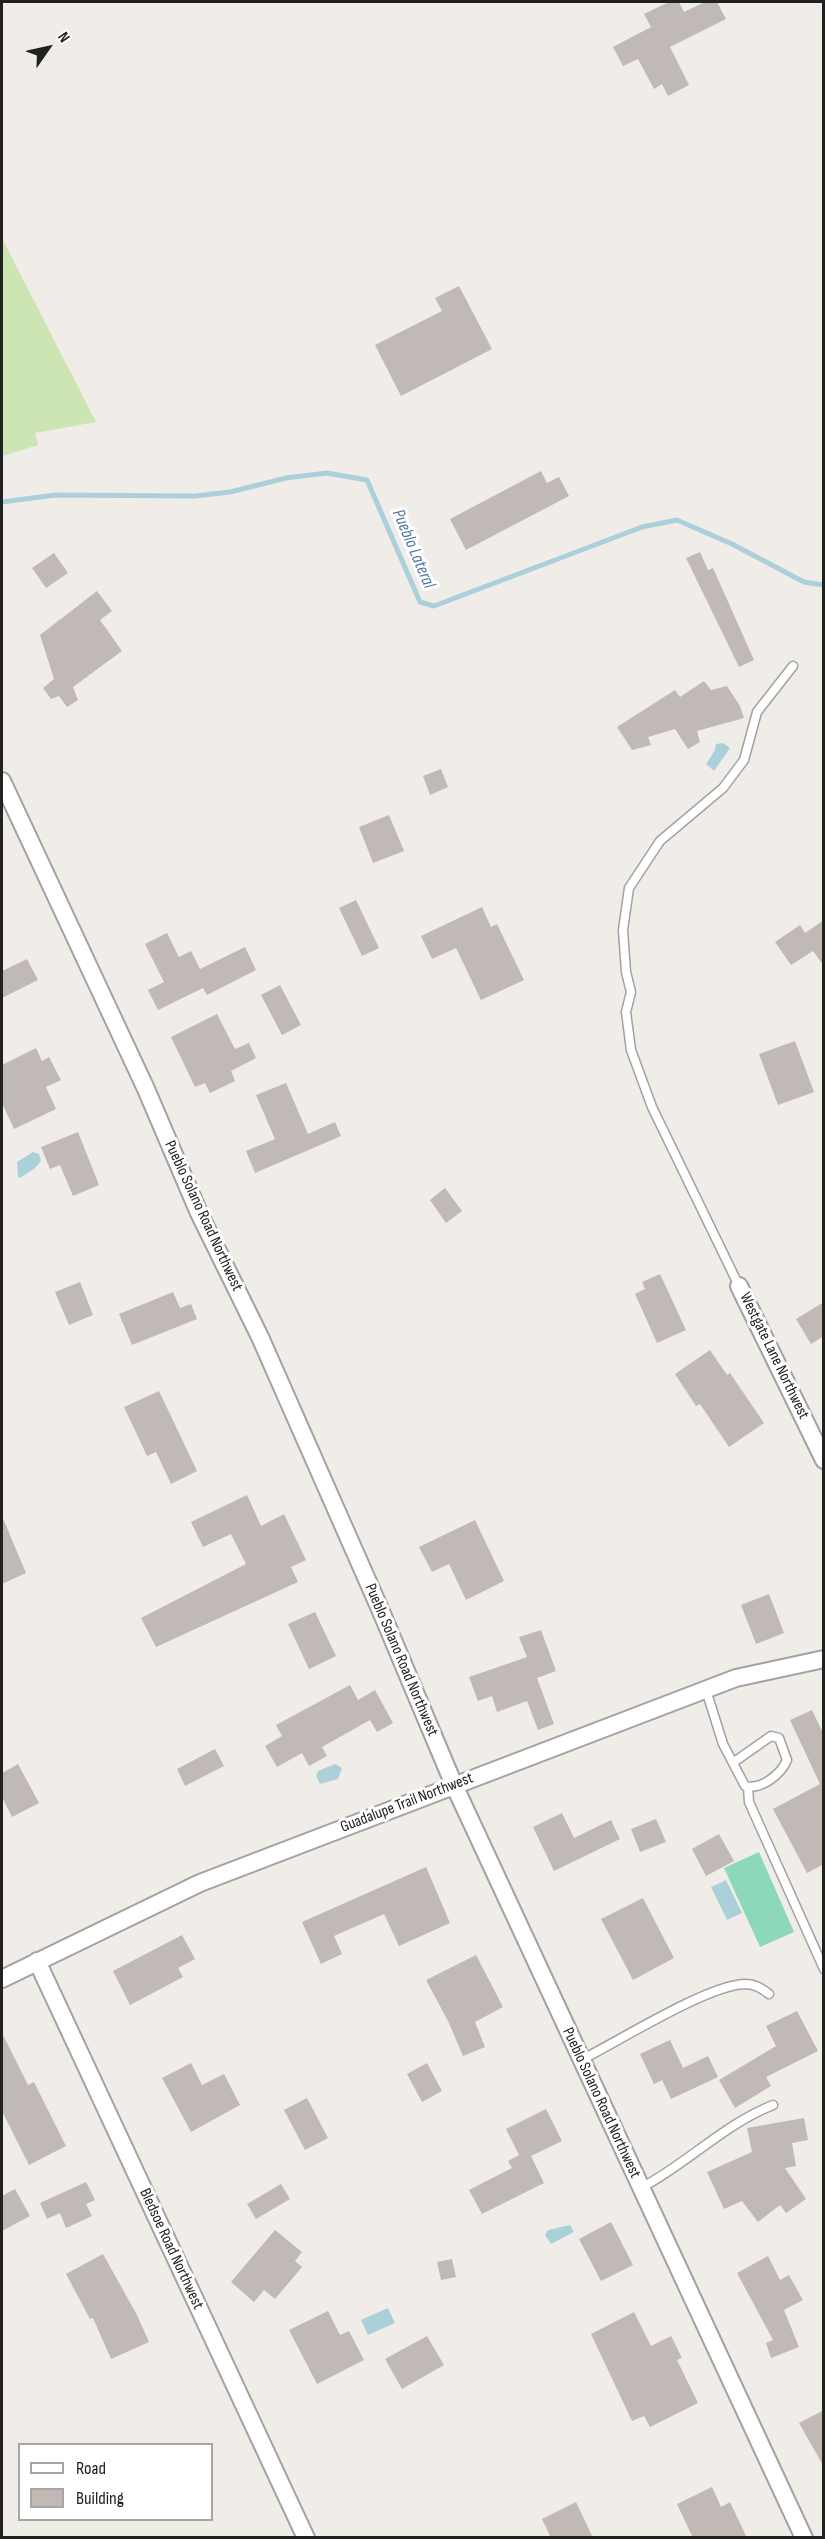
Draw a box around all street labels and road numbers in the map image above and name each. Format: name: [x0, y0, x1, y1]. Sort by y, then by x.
street label: Pueblo Solano Road Northwest: [160, 1138, 246, 1294]
street label: Westgate Lane Northwest: [735, 1290, 813, 1422]
street label: Pueblo Solano Road Northwest: [360, 1581, 442, 1739]
street label: Guadalupe Trail Northwest: [338, 1769, 476, 1837]
street label: Pueblo Solano Road Northwest: [558, 2025, 644, 2181]
street label: Bledsoe Road Northwest: [135, 2186, 207, 2312]

